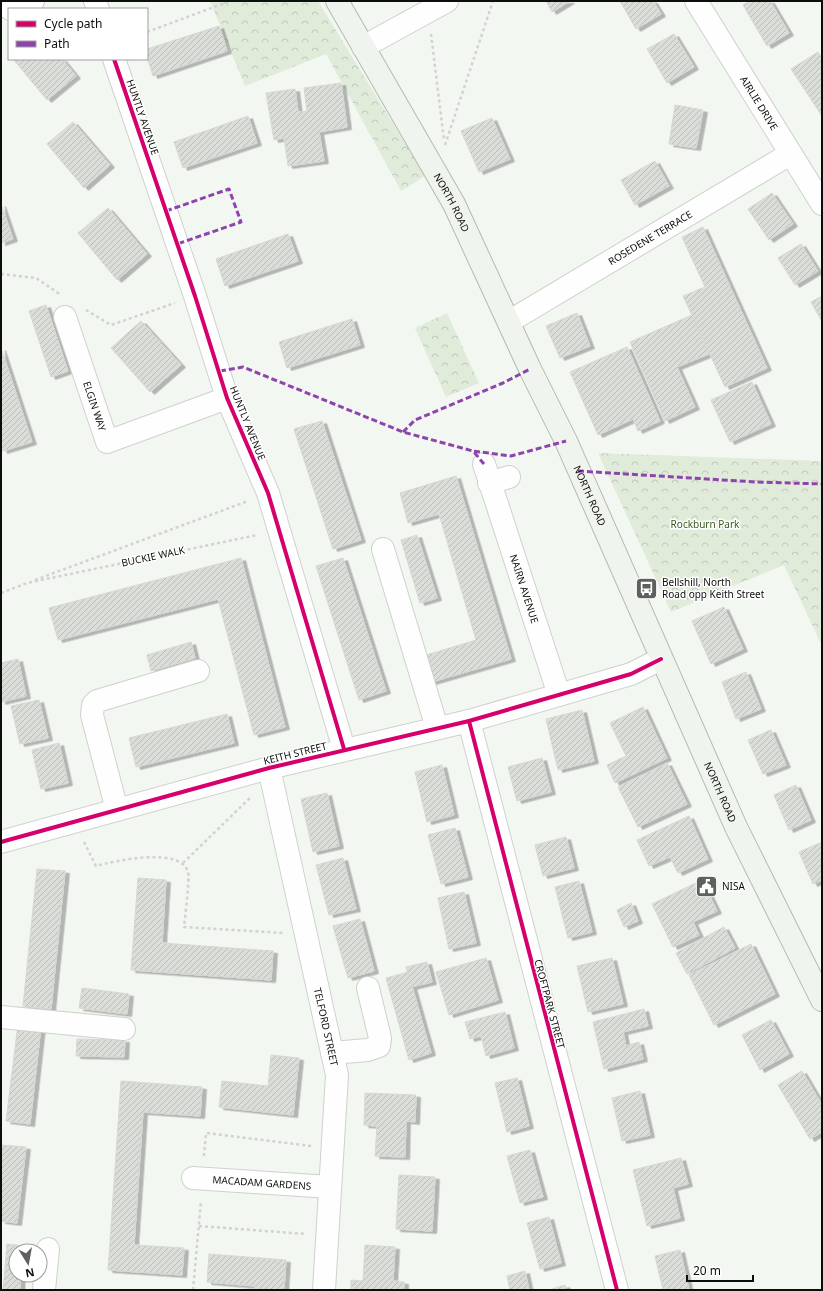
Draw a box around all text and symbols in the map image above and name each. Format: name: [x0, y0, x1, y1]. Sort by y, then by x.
legend: [8, 8, 148, 60]
text: Cycle path: [44, 15, 102, 32]
text: Path: [44, 35, 70, 52]
street label: AIRLIE DRIVE: [737, 73, 781, 133]
street label: HUNTLY AVENUE: [124, 77, 162, 157]
street label: NORTH ROAD: [431, 170, 473, 234]
street label: ROSEDENE TERRACE: [605, 207, 695, 268]
street label: ELGIN WAY: [80, 379, 110, 433]
street label: HUNTLY AVENUE: [227, 384, 269, 462]
street label: NORTH ROAD: [571, 463, 609, 528]
park label: Rockburn Park: [671, 517, 740, 531]
street label: BUCKIE WALK: [120, 542, 187, 570]
street label: NAIRN AVENUE: [507, 552, 542, 625]
bus stop icon: Bellshill, North Road opp Keith Street: [633, 575, 659, 601]
place label: Bellshill, North Road opp Keith Street: [662, 575, 765, 601]
street label: KEITH STREET: [262, 738, 328, 768]
street label: NORTH ROAD: [701, 760, 740, 824]
public building icon: NISA: [694, 873, 720, 899]
place label: NISA: [722, 879, 745, 893]
street label: CROFTPARK STREET: [531, 958, 569, 1051]
street label: TELFORD STREET: [311, 986, 342, 1067]
street label: MACADAM GARDENS: [212, 1172, 312, 1193]
north arrow: [8, 1243, 48, 1283]
scale bar: [687, 1257, 753, 1283]
text: 20 m: [693, 1262, 721, 1279]
text: N: [24, 1265, 36, 1282]

